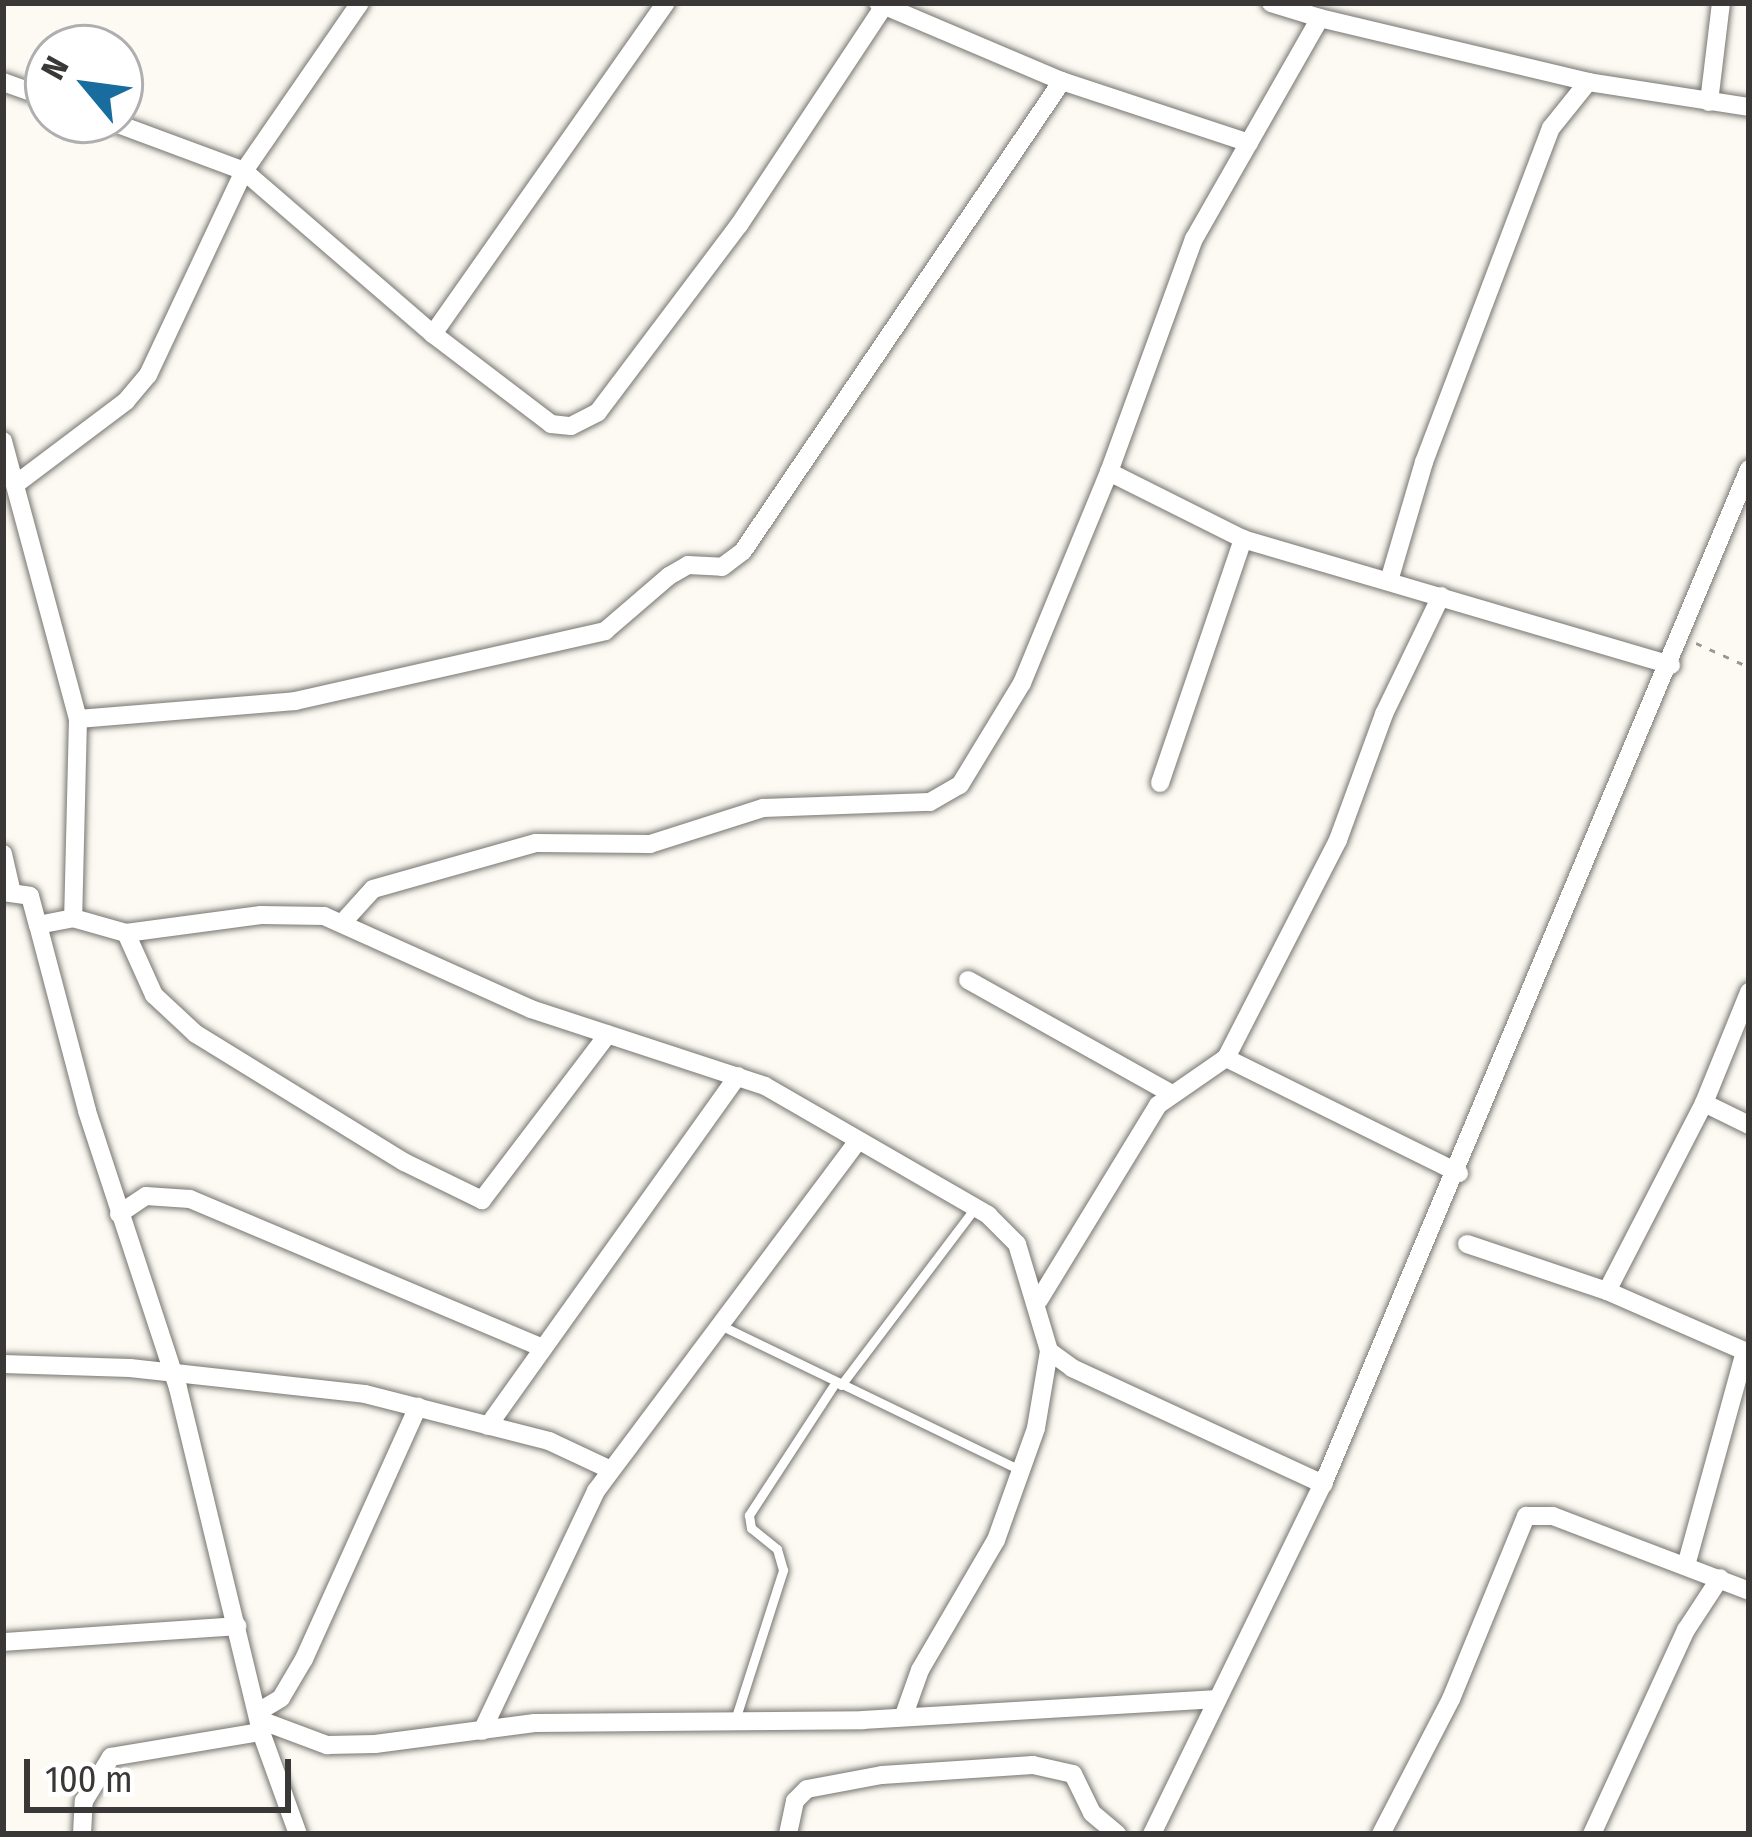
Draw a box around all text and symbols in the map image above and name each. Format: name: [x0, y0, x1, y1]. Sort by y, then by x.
north arrow: [24, 24, 144, 144]
text: N: [33, 50, 77, 86]
scale bar: [30, 1735, 297, 1809]
text: 100 m: [45, 1758, 133, 1802]

